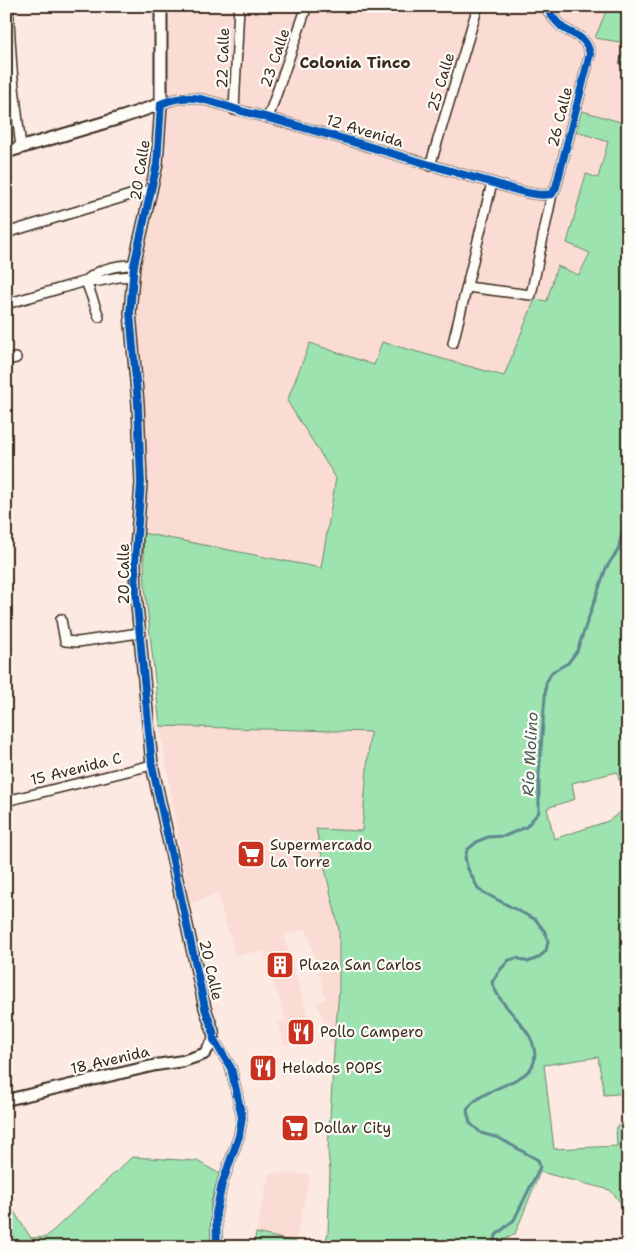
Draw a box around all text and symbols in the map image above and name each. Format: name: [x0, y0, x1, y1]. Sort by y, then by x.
street label: 23 Calle: [256, 26, 294, 90]
street label: 22 Calle: [212, 27, 234, 89]
street label: 25 Calle: [423, 50, 459, 114]
district label: Colonia Tinco: [299, 52, 411, 73]
street label: 26 Calle: [543, 85, 577, 149]
street label: 12 Avenida: [324, 110, 407, 152]
street label: 20 Calle: [125, 138, 155, 202]
street label: 20 Calle: [114, 543, 134, 605]
water label: Río Molino: [517, 711, 543, 797]
street label: 15 Avenida C: [28, 748, 124, 790]
place label: Supermercado La Torre: [270, 835, 372, 872]
supermarket icon: Supermercado La Torre: [236, 839, 266, 869]
street label: 20 Calle: [194, 938, 228, 1002]
building icon: Plaza San Carlos: [265, 950, 295, 980]
place label: Plaza San Carlos: [299, 955, 422, 975]
restaurant icon: Pollo Campero: [286, 1017, 316, 1047]
place label: Pollo Campero: [320, 1022, 423, 1042]
street label: 18 Avenida: [69, 1041, 152, 1079]
restaurant icon: Helados POPS: [248, 1053, 278, 1083]
place label: Helados POPS: [282, 1058, 382, 1078]
supermarket icon: Dollar City: [280, 1113, 310, 1143]
place label: Dollar City: [314, 1118, 391, 1138]

